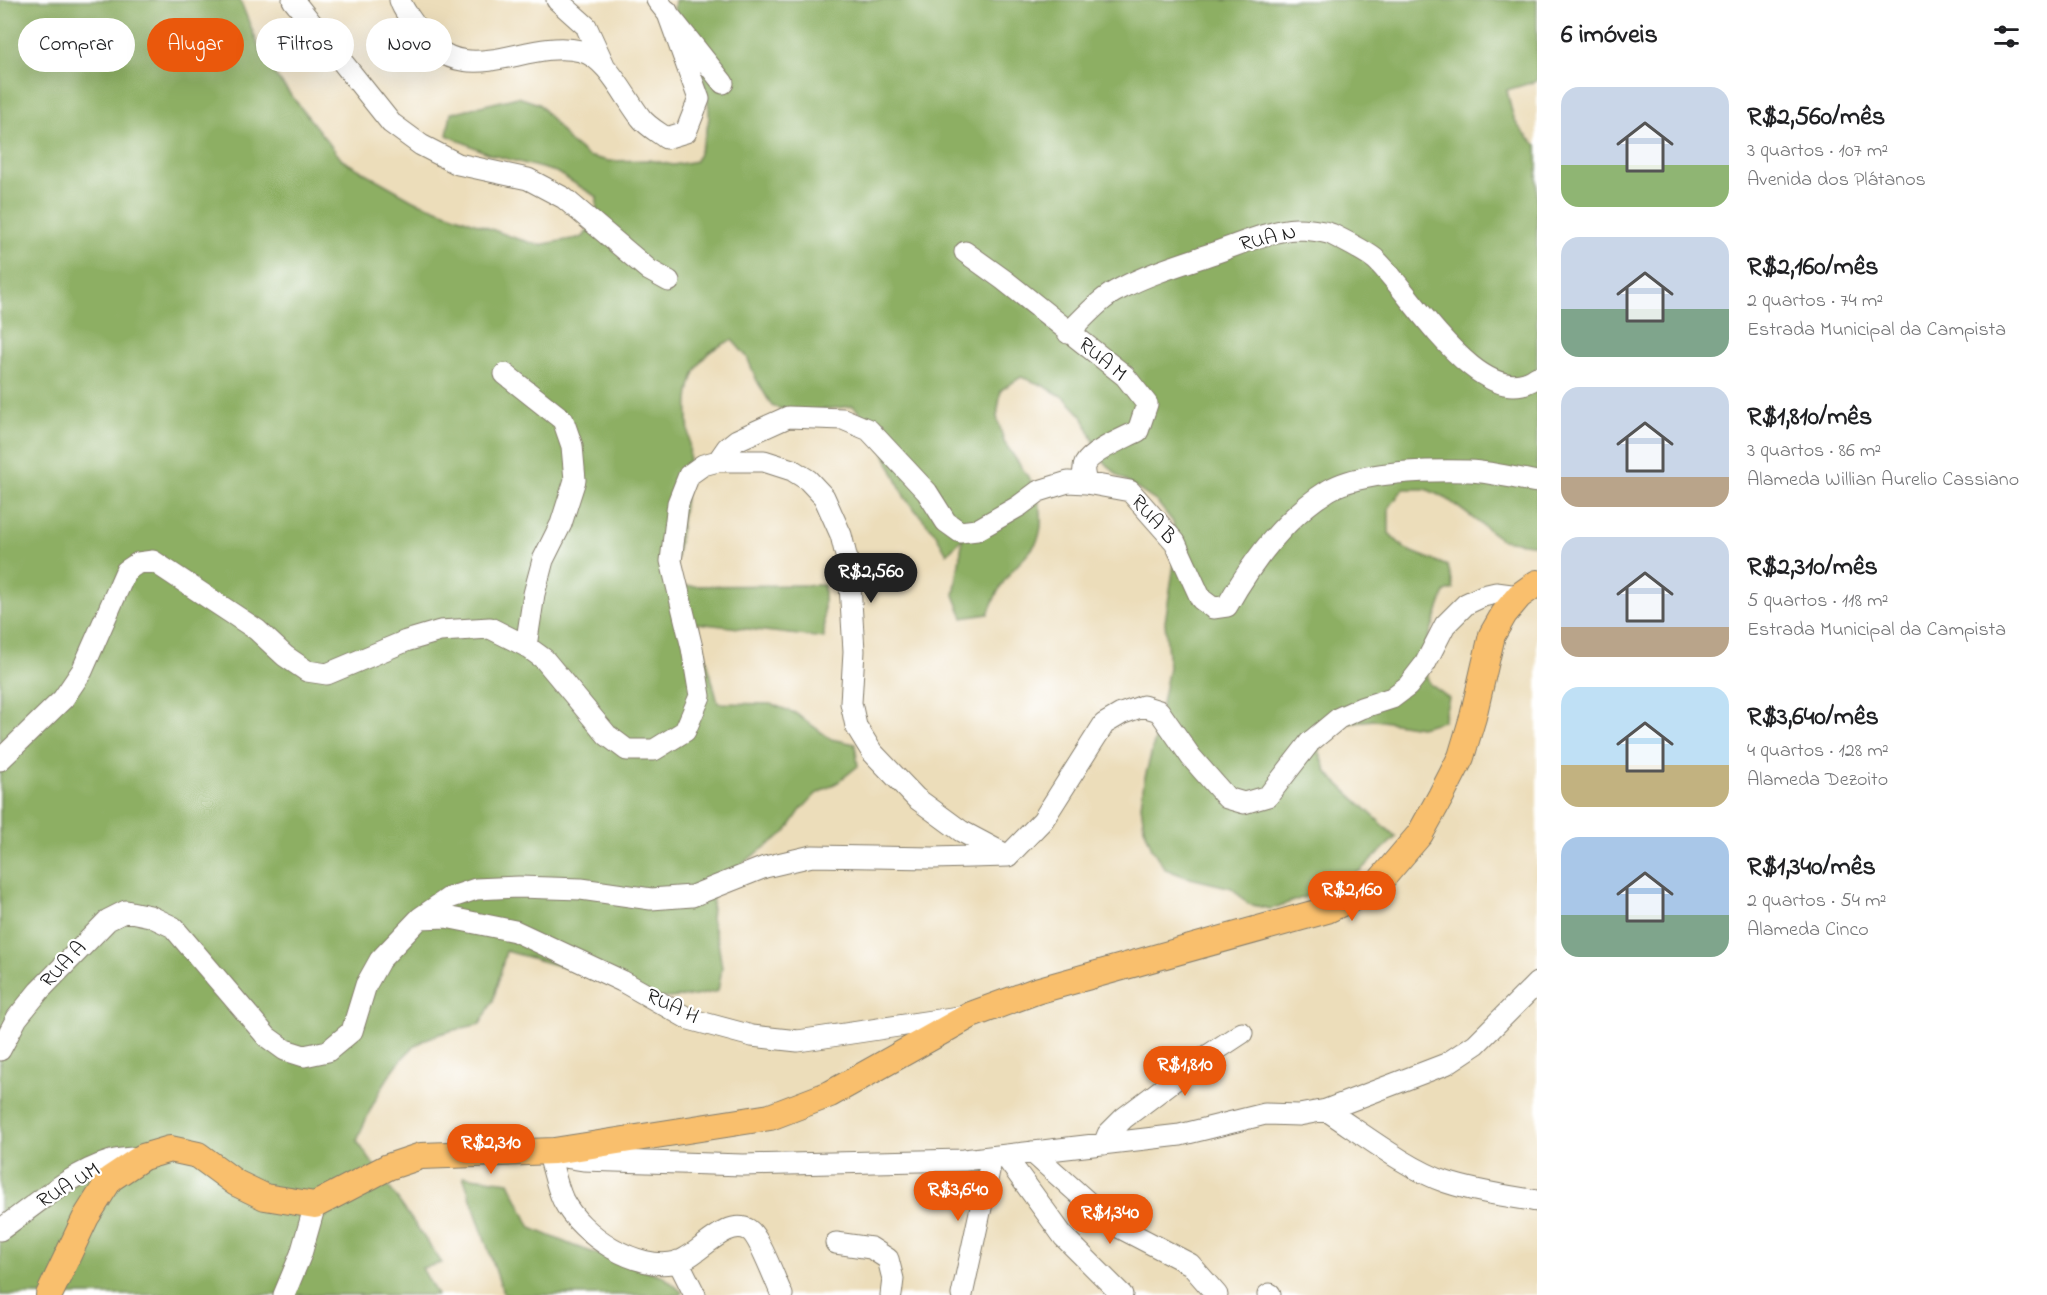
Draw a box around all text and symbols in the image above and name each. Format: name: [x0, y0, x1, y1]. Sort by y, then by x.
text: 6 imóveis: [1561, 17, 1658, 55]
chip: Comprar: [18, 18, 135, 72]
chip: Alugar: [147, 18, 244, 72]
chip: Filtros: [256, 18, 354, 72]
chip: Novo: [366, 18, 452, 72]
icon: filters: [1990, 20, 2023, 53]
text: R$2,560/mês: [1747, 99, 1885, 137]
icon: home: [1609, 111, 1681, 183]
text: 3 quartos · 107 m²: [1747, 137, 1888, 166]
text: Avenida dos Plátanos: [1747, 166, 1926, 195]
street label: RUA N: [1237, 218, 1299, 260]
text: R$2,160/mês: [1747, 249, 1879, 287]
icon: home: [1609, 261, 1681, 333]
text: 2 quartos · 74 m²: [1747, 287, 1883, 316]
text: Estrada Municipal da Campista: [1747, 316, 2006, 345]
street label: RUA M: [1071, 331, 1133, 389]
text: R$1,810/mês: [1747, 399, 1872, 437]
icon: home: [1609, 411, 1681, 483]
text: 3 quartos · 86 m²: [1747, 437, 1881, 466]
text: Alameda Willian Aurelio Cassiano: [1747, 466, 2019, 495]
street label: RUA B: [1123, 489, 1183, 551]
text: R$2,310/mês: [1747, 549, 1878, 587]
pin: R$2,560: [816, 553, 926, 604]
text: R$2,560: [838, 558, 904, 587]
icon: home: [1609, 561, 1681, 633]
text: 5 quartos · 118 m²: [1747, 587, 1888, 616]
text: Estrada Municipal da Campista: [1747, 616, 2006, 645]
text: R$3,640/mês: [1747, 699, 1879, 737]
icon: home: [1609, 711, 1681, 783]
text: 4 quartos · 128 m²: [1747, 737, 1889, 766]
text: Alameda Dezoito: [1747, 766, 1888, 795]
text: R$1,340/mês: [1747, 849, 1876, 887]
icon: home: [1609, 861, 1681, 933]
pin: R$2,160: [1297, 871, 1407, 922]
text: R$2,160: [1322, 876, 1382, 905]
text: 2 quartos · 54 m²: [1747, 887, 1886, 916]
text: Alameda Cinco: [1747, 916, 1869, 945]
street label: RUA A: [34, 934, 94, 996]
street label: RUA H: [641, 981, 703, 1033]
pin: R$1,810: [1130, 1046, 1240, 1097]
text: R$1,810: [1157, 1051, 1213, 1080]
pin: R$2,310: [436, 1124, 546, 1175]
text: R$2,310: [461, 1129, 521, 1158]
street label: RUA UM: [32, 1155, 106, 1217]
pin: R$3,640: [903, 1171, 1013, 1222]
text: R$3,640: [928, 1176, 988, 1205]
pin: R$1,340: [1055, 1194, 1165, 1245]
text: R$1,340: [1081, 1199, 1139, 1228]

